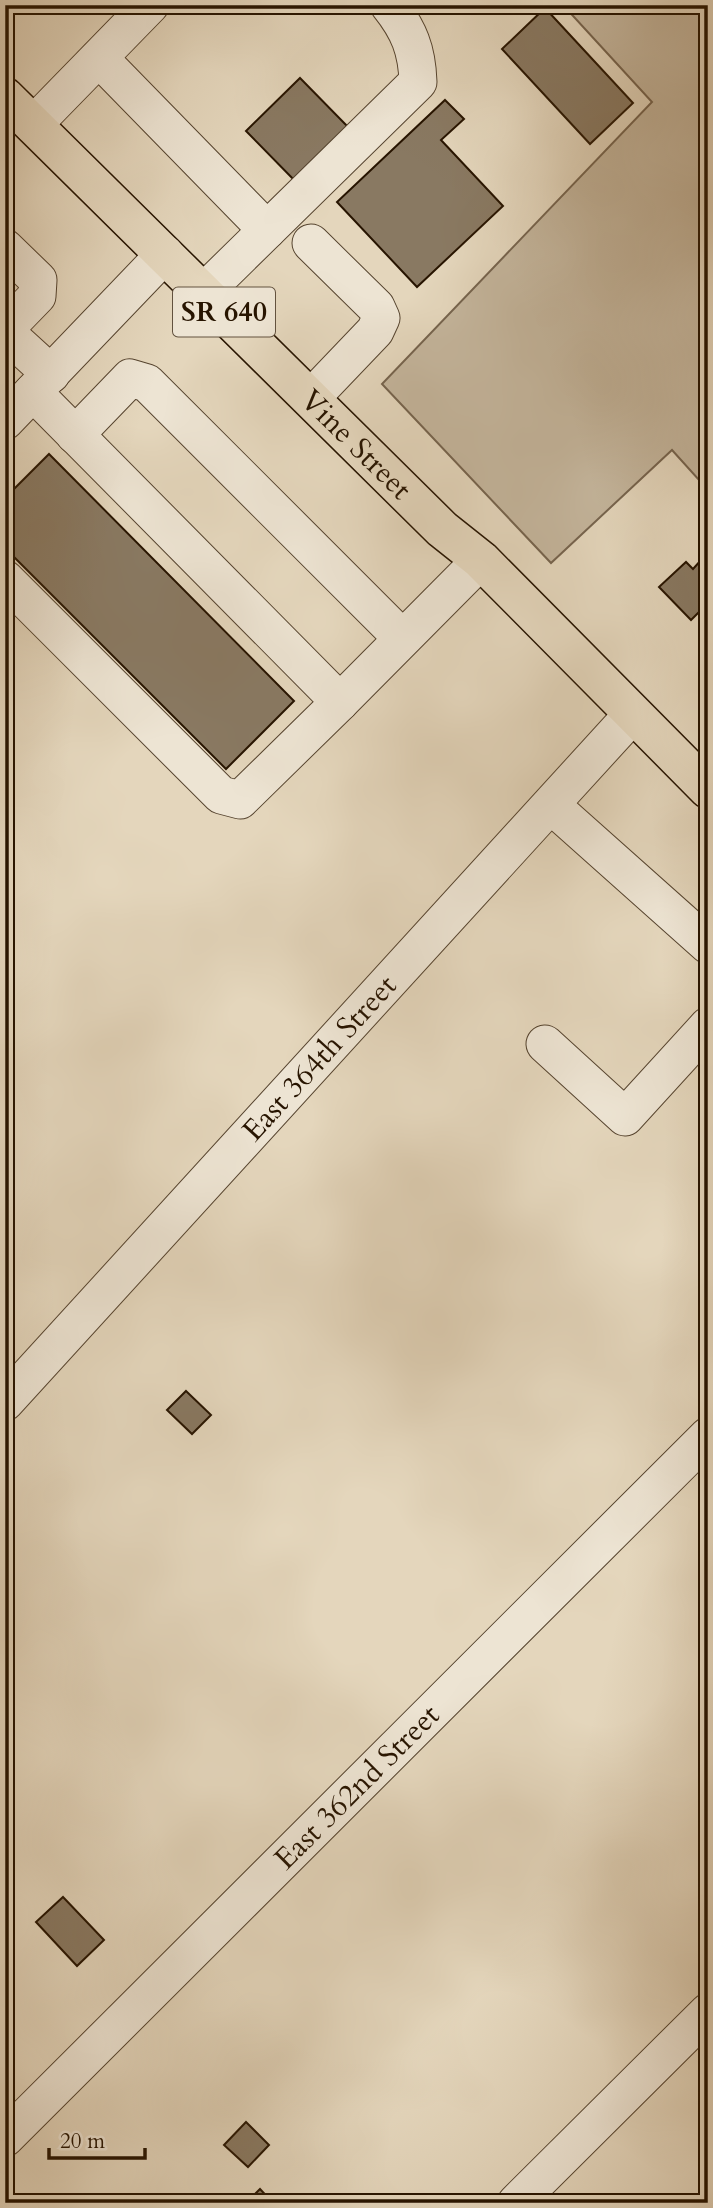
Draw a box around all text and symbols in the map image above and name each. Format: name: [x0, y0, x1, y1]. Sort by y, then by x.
road number: SR 640: [173, 288, 275, 336]
street label: Vine Street: [292, 380, 421, 509]
street label: East 364th Street: [233, 966, 406, 1150]
street label: East 362nd Street: [265, 1695, 449, 1879]
scale bar: [49, 2117, 145, 2161]
text: 20 m: [60, 2127, 105, 2156]

